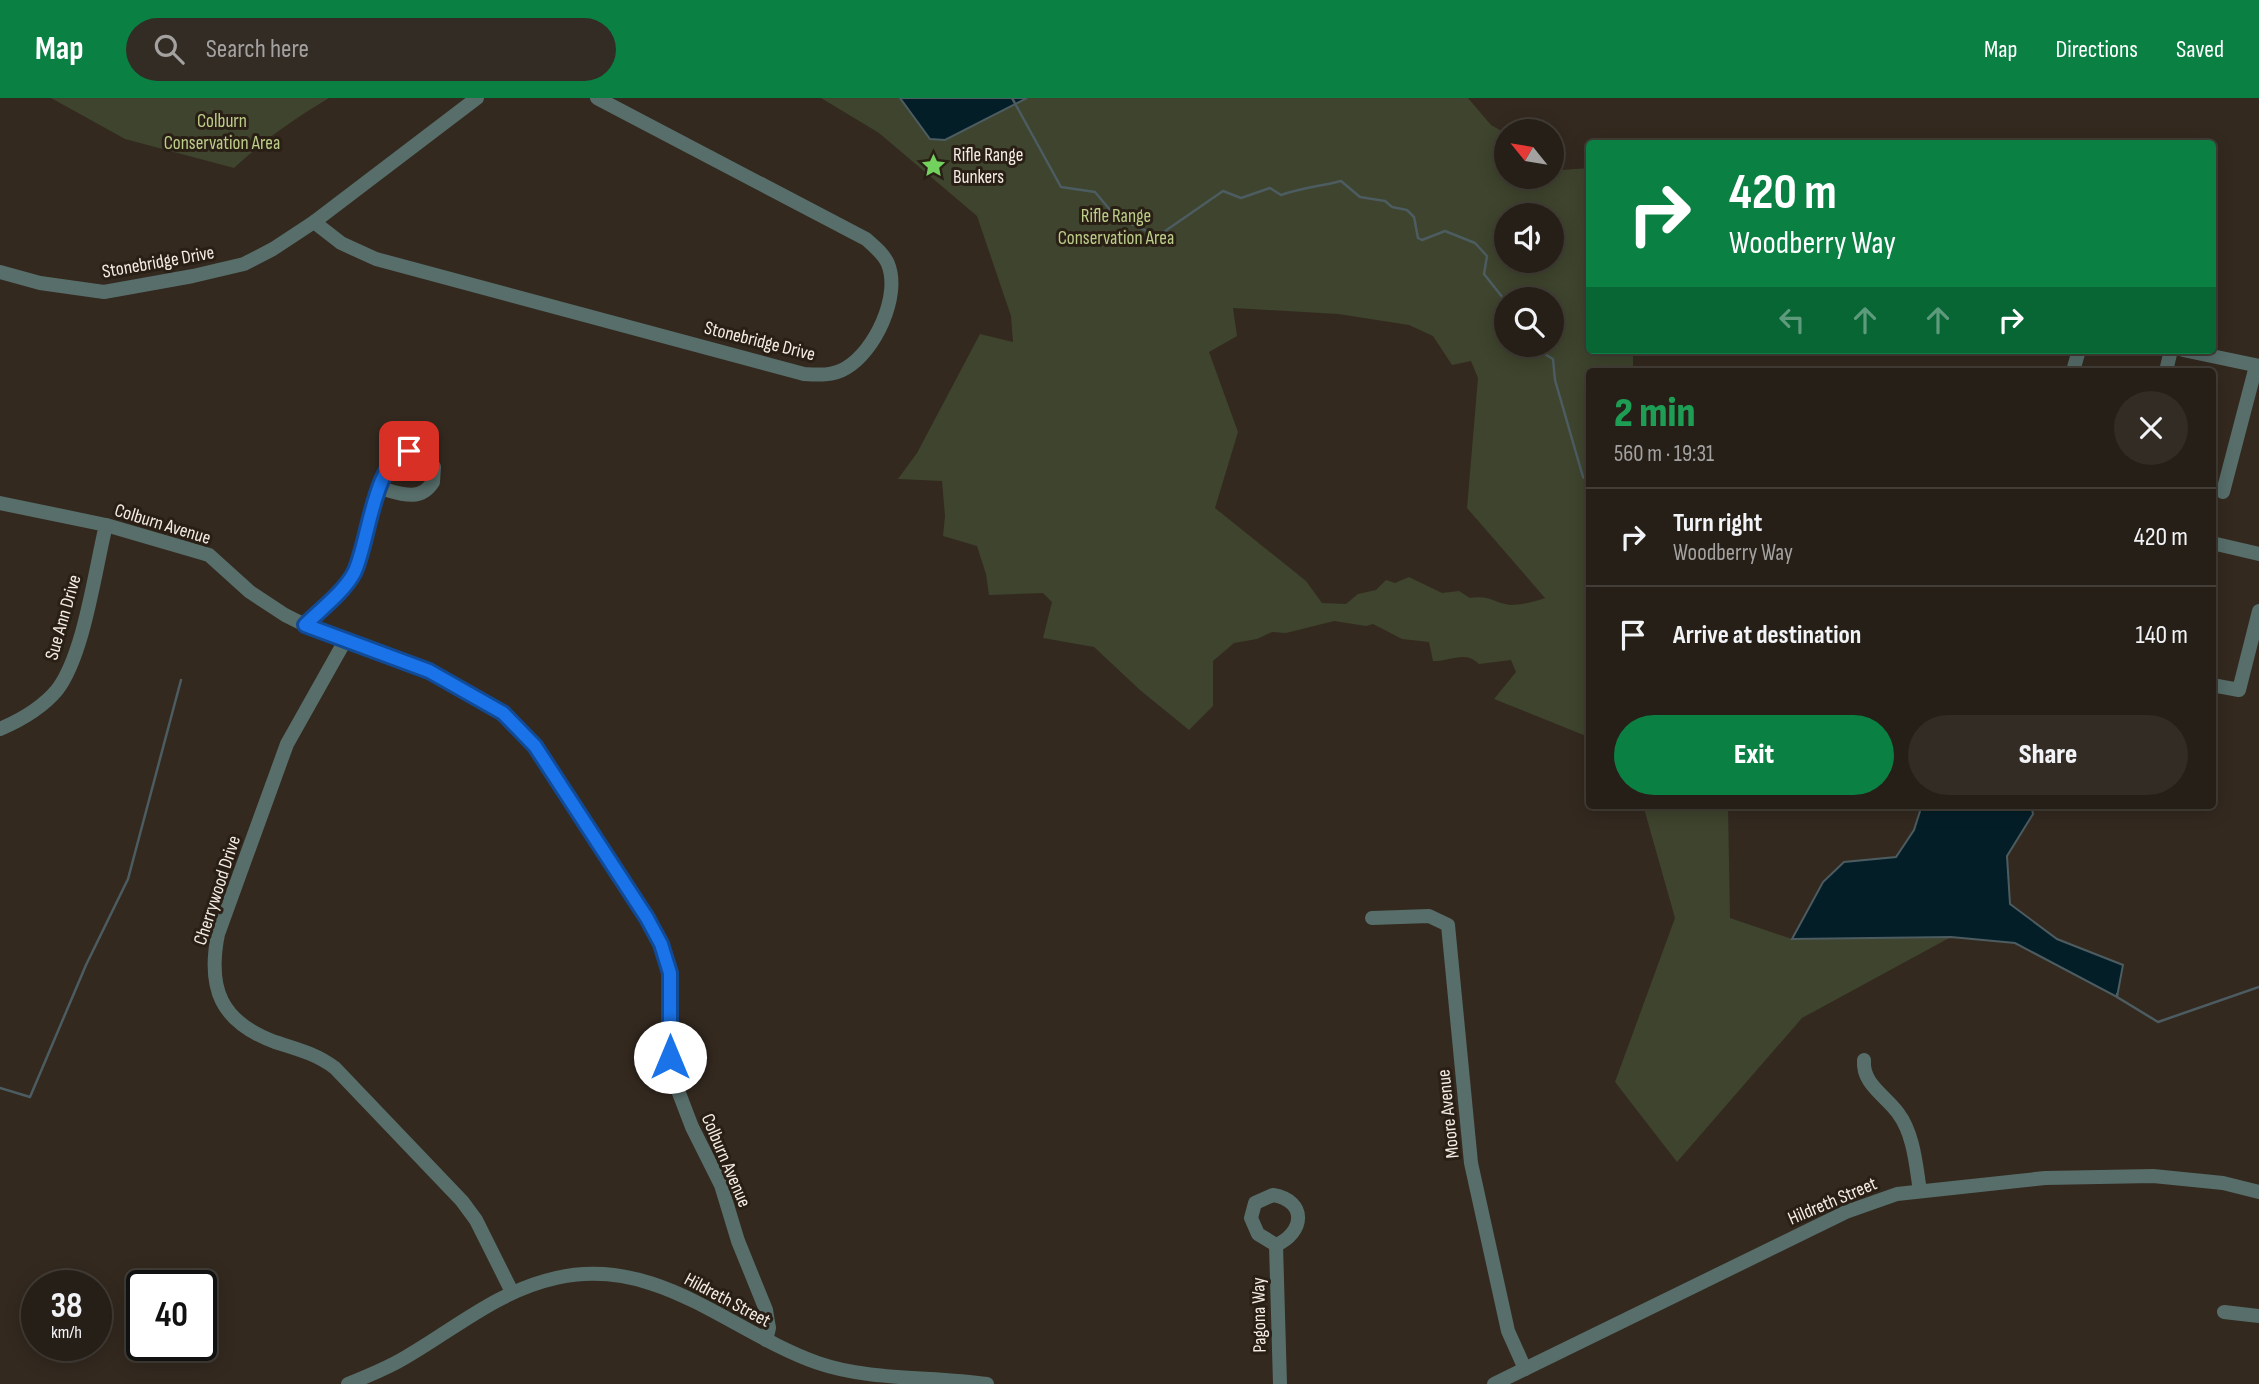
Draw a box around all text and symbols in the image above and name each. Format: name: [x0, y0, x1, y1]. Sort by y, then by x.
search box: [126, 18, 616, 81]
text: Map: [35, 29, 84, 69]
icon: search: [150, 30, 188, 68]
text: Search here: [206, 34, 309, 65]
text: Map: [1984, 35, 2017, 64]
text: Directions: [2055, 35, 2138, 64]
text: Saved: [2176, 35, 2224, 64]
park label: Colburn Conservation Area: [164, 110, 280, 155]
north arrow: [1494, 119, 1564, 189]
map controls: [1494, 119, 1564, 357]
place label: Rifle Range Bunkers: [953, 144, 1023, 189]
place icon: Rifle Range Bunkers: [919, 151, 947, 179]
text: 420 m: [1729, 164, 1837, 223]
icon: right: [1614, 168, 1705, 259]
button: sound: [1494, 203, 1564, 273]
park label: Rifle Range Conservation Area: [1058, 205, 1174, 250]
text: Woodberry Way: [1729, 224, 1896, 263]
street label: Stonebridge Drive: [100, 241, 216, 284]
button: search: [1494, 287, 1564, 357]
icon: left: [1773, 301, 1811, 339]
icon: ahead: [1846, 301, 1884, 339]
icon: ahead: [1919, 301, 1957, 339]
icon: right: [1992, 301, 2030, 339]
street label: Stonebridge Drive: [702, 317, 818, 366]
text: 2 min: [1614, 388, 1695, 439]
button: close: [2114, 391, 2188, 465]
pin: [379, 421, 439, 481]
icon: arrive: [390, 432, 428, 470]
text: 560 m · 19:31: [1614, 440, 1714, 468]
street label: Colburn Avenue: [112, 499, 213, 550]
text: Turn right: [1673, 508, 1762, 539]
icon: right: [1614, 518, 1652, 556]
text: 420 m: [2134, 522, 2188, 553]
text: Woodberry Way: [1673, 539, 1793, 567]
street label: Sue Ann Drive: [40, 572, 87, 663]
icon: arrive: [1614, 616, 1652, 654]
text: Arrive at destination: [1673, 620, 1861, 651]
text: 140 m: [2136, 620, 2188, 651]
button: Exit: [1614, 715, 1894, 795]
button: Share: [1908, 715, 2188, 795]
street label: Cherrywood Drive: [189, 833, 246, 948]
position arrow: [633, 1020, 707, 1094]
street label: Moore Avenue: [1432, 1068, 1465, 1159]
street label: Colburn Avenue: [696, 1110, 756, 1211]
street label: Hildreth Street: [1785, 1172, 1881, 1230]
street label: Hildreth Street: [680, 1268, 775, 1333]
speed limit sign: 40: [126, 1270, 217, 1361]
street label: Pagona Way: [1247, 1276, 1272, 1353]
text: 38: [50, 1285, 83, 1328]
text: km/h: [51, 1322, 82, 1343]

